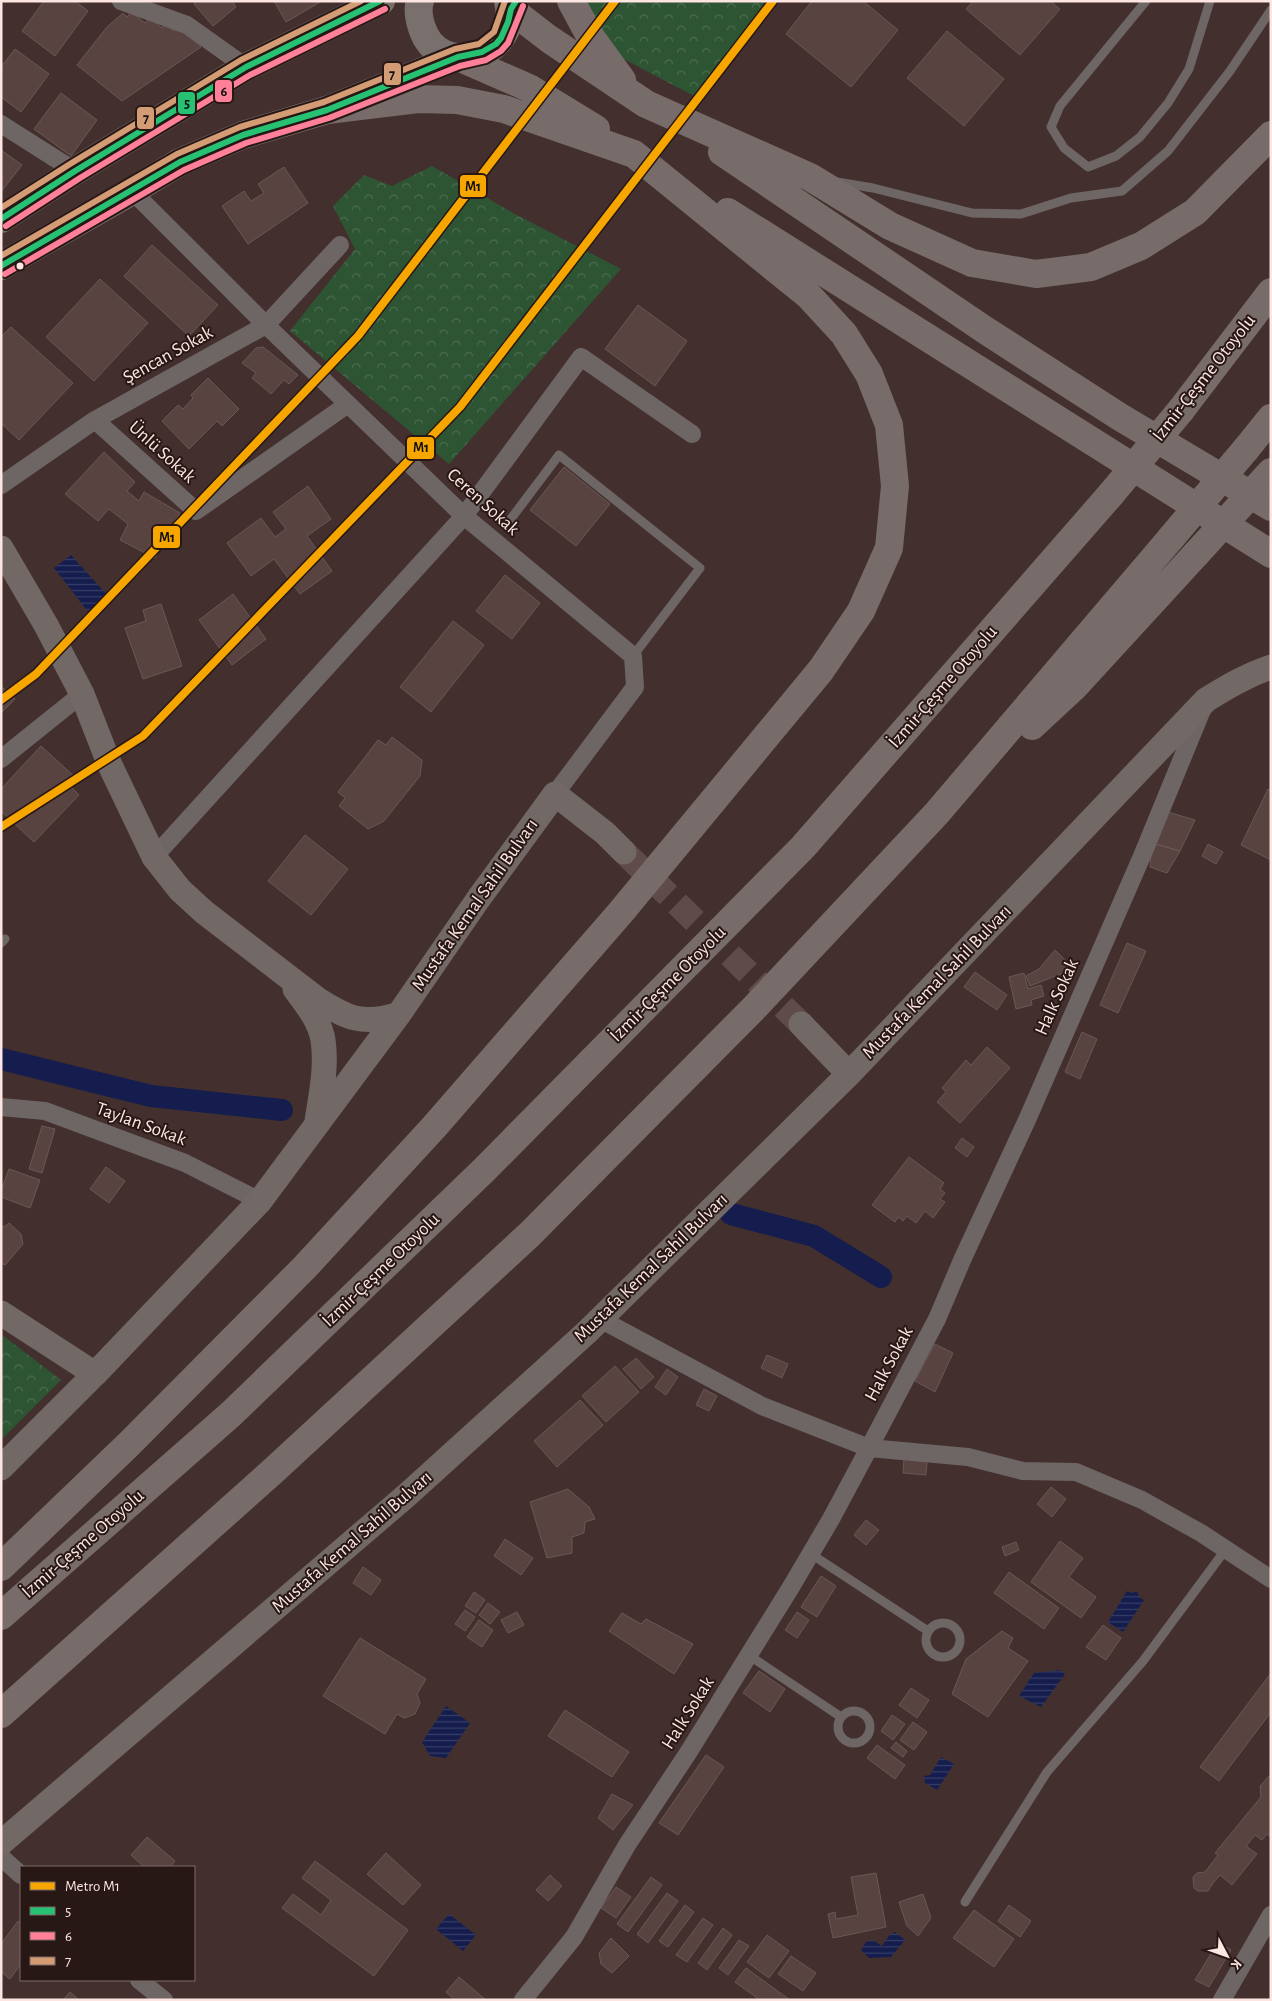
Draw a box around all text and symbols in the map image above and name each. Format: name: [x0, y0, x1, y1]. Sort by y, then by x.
line badge: 7: [383, 62, 402, 86]
text: 7: [389, 68, 395, 82]
line badge: 6: [214, 79, 233, 103]
text: 6: [221, 85, 228, 99]
line badge: 5: [177, 91, 196, 115]
text: 5: [184, 97, 190, 111]
line badge: 7: [136, 106, 155, 130]
text: 7: [143, 112, 149, 126]
line badge: M1: [459, 174, 487, 198]
text: M1: [465, 180, 481, 194]
unlabelled marker: [15, 261, 25, 271]
street label: İzmir-Çeşme Otoyolu: [1148, 310, 1259, 445]
street label: Şencan Sokak: [120, 322, 216, 387]
street label: Ünlü Sokak: [125, 417, 200, 487]
line badge: M1: [406, 436, 435, 460]
text: M1: [413, 441, 429, 455]
street label: Ceren Sokak: [443, 465, 523, 539]
line badge: M1: [152, 525, 181, 549]
text: M1: [159, 531, 175, 545]
street label: İzmir-Çeşme Otoyolu: [884, 621, 1001, 752]
street label: Mustafa Kemal Sahil Bulvarı: [408, 815, 542, 995]
street label: Mustafa Kemal Sahil Bulvarı: [859, 902, 1015, 1062]
street label: İzmir-Çeşme Otoyolu: [606, 922, 730, 1045]
street label: Halk Sokak: [1032, 956, 1082, 1038]
street label: Taylan Sokak: [93, 1099, 189, 1149]
street label: Mustafa Kemal Sahil Bulvarı: [571, 1190, 731, 1346]
street label: İzmir-Çeşme Otoyolu: [318, 1208, 444, 1331]
street label: Halk Sokak: [861, 1323, 917, 1404]
street label: Mustafa Kemal Sahil Bulvarı: [268, 1467, 436, 1617]
street label: İzmir-Çeşme Otoyolu: [18, 1485, 148, 1602]
street label: Halk Sokak: [658, 1673, 718, 1753]
legend: [20, 1866, 195, 1981]
text: Metro M1: [65, 1879, 120, 1894]
text: 5: [65, 1904, 71, 1919]
text: 6: [65, 1929, 72, 1944]
north arrow: [1202, 1931, 1252, 1981]
text: 7: [65, 1954, 71, 1969]
text: K: [1228, 1956, 1244, 1972]

